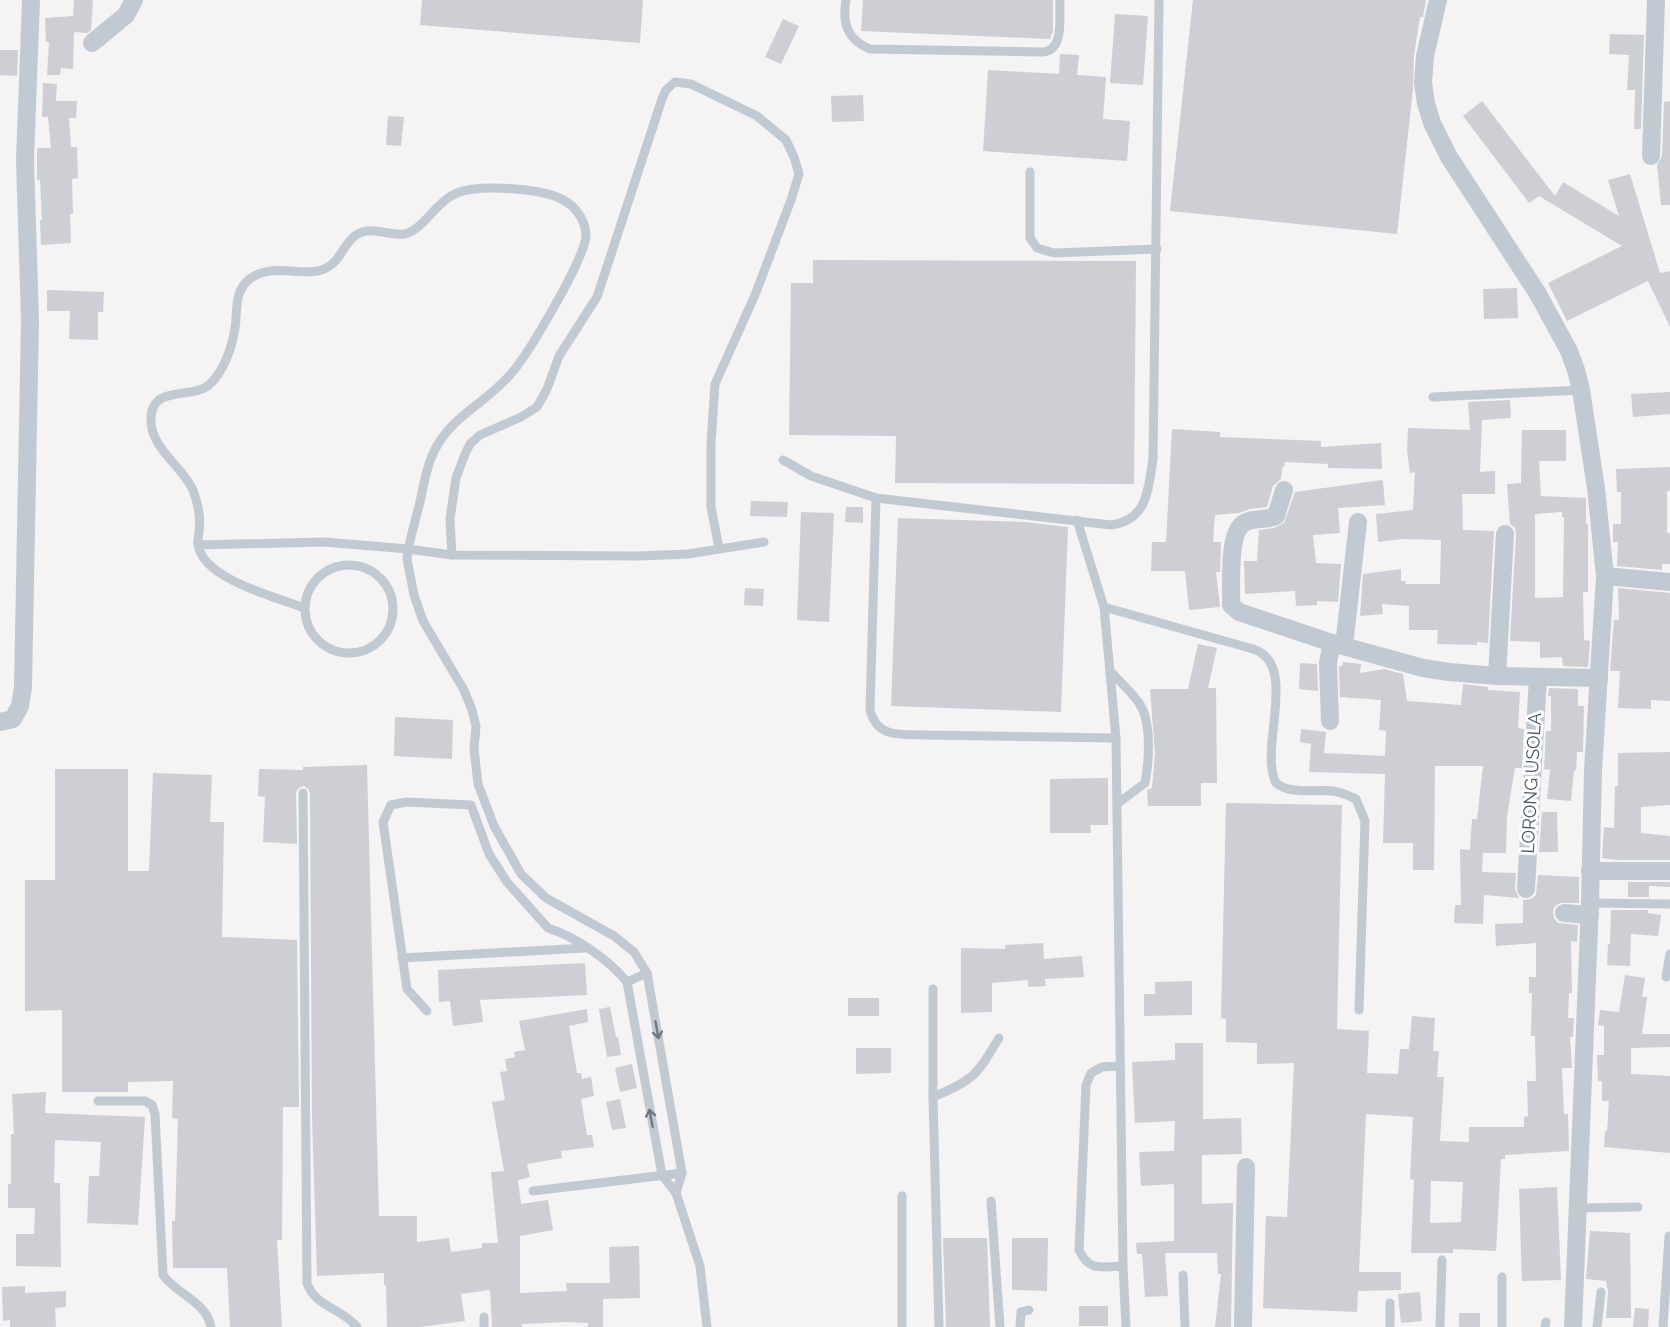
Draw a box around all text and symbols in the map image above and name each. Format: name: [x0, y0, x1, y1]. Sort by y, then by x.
street label: LORONG USOLA: [1517, 712, 1545, 854]
one-way arrow: [652, 1020, 663, 1040]
one-way arrow: [645, 1108, 656, 1128]

